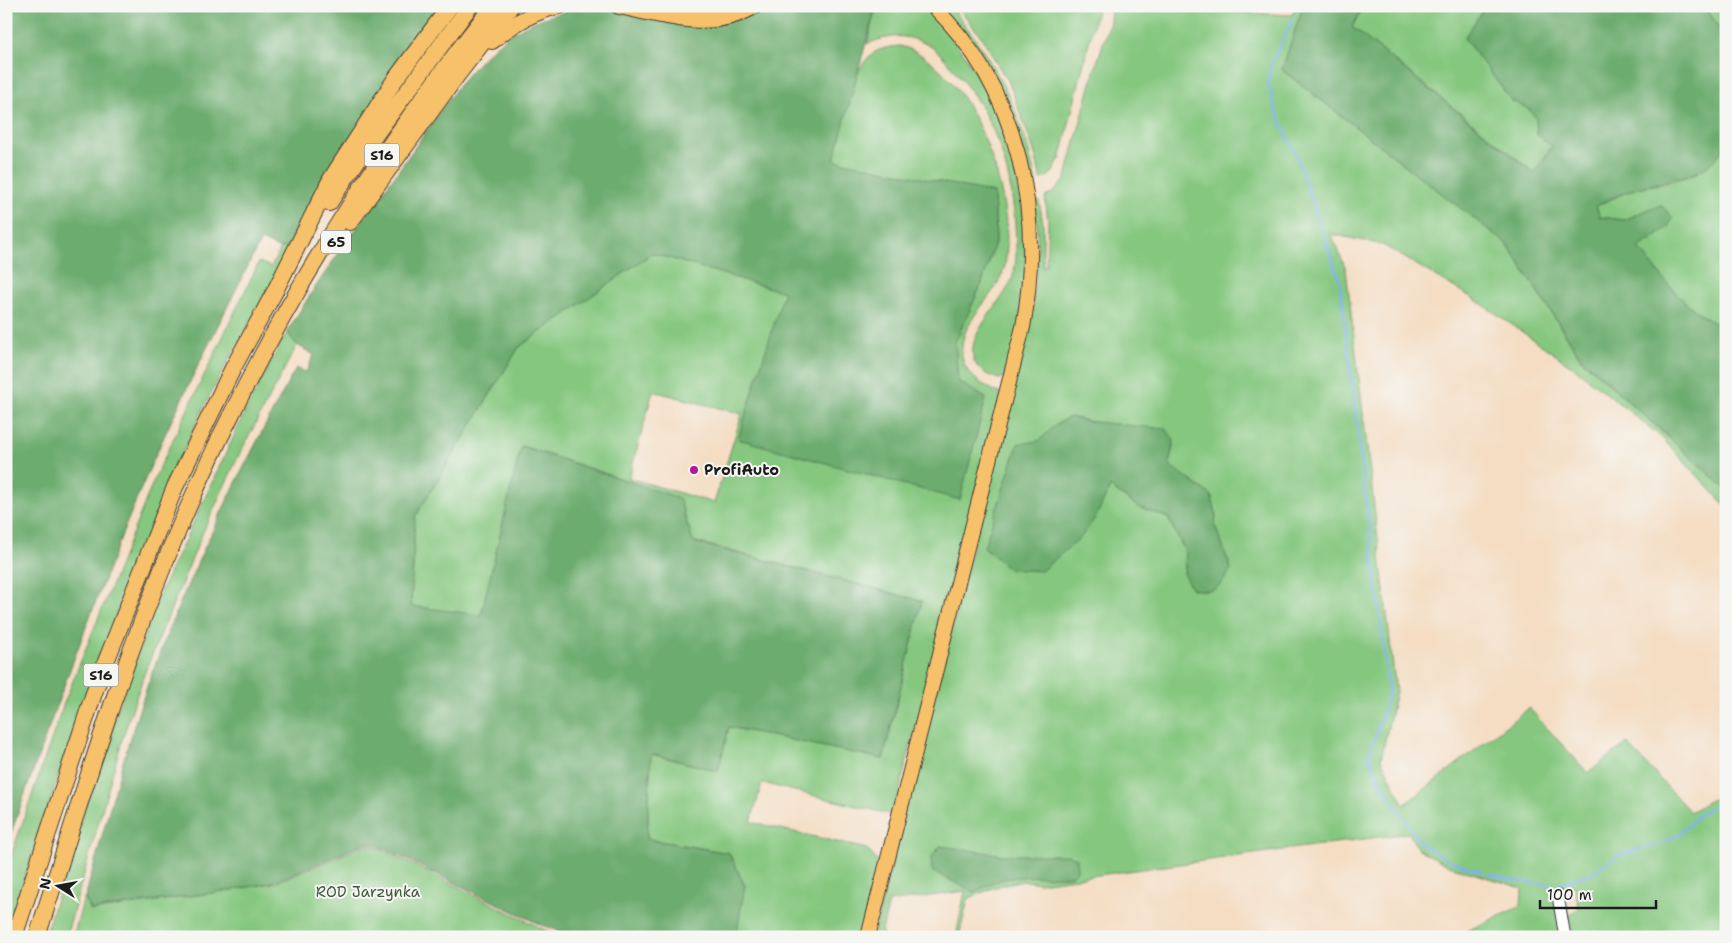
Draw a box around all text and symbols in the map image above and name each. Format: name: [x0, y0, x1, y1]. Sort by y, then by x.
road number: S16: [364, 144, 400, 166]
road number: 65: [321, 230, 351, 253]
place label: ProfiAuto: [704, 460, 779, 480]
marker: ProfiAuto: [688, 464, 700, 476]
road number: S16: [84, 664, 118, 686]
north arrow: [32, 860, 82, 910]
text: N: [35, 876, 55, 891]
scale bar: [1540, 878, 1656, 910]
park label: ROD Jarzynka: [316, 882, 421, 902]
text: 100 m: [1547, 885, 1592, 905]

